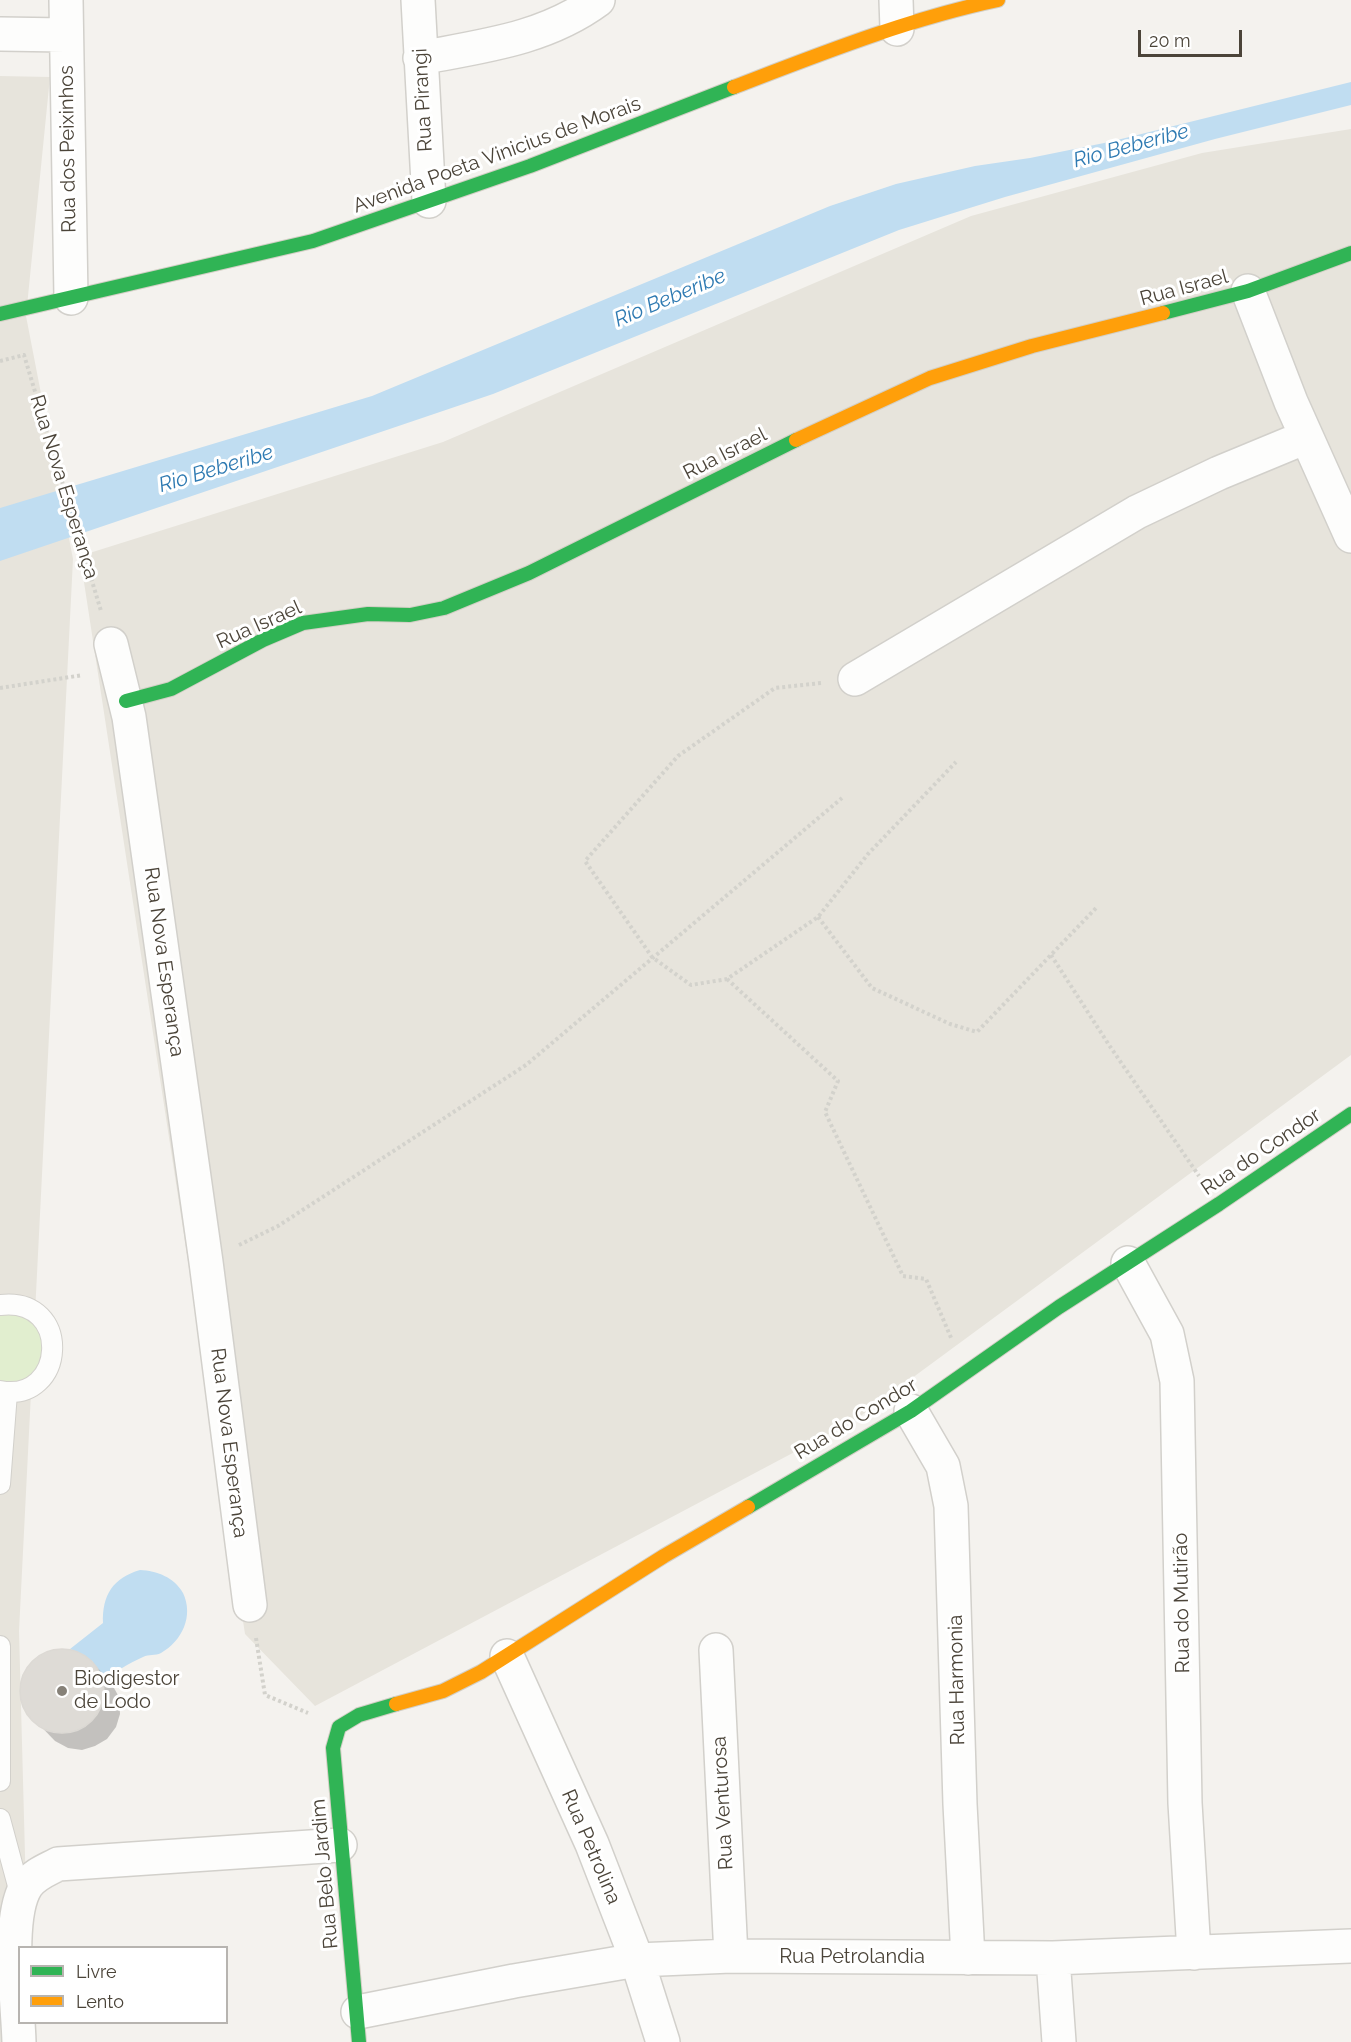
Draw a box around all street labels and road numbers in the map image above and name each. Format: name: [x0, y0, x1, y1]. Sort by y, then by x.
street label: Rua Pirangi: [408, 48, 438, 152]
street label: Rua dos Peixinhos: [55, 65, 81, 233]
street label: Avenida Poeta Vinicius de Morais: [350, 92, 644, 218]
street label: Rua Israel: [1137, 265, 1231, 311]
street label: Rua Nova Esperança: [25, 392, 103, 582]
street label: Rua Israel: [679, 423, 771, 485]
street label: Rua Israel: [213, 596, 305, 654]
street label: Rua Nova Esperança: [139, 866, 189, 1058]
street label: Rua do Condor: [1197, 1103, 1325, 1201]
street label: Rua Nova Esperança: [205, 1347, 253, 1539]
street label: Rua do Condor: [790, 1373, 922, 1465]
street label: Rua do Mutirão: [1169, 1533, 1195, 1673]
street label: Rua Harmonia: [944, 1615, 970, 1745]
street label: Rua Venturosa: [708, 1735, 738, 1871]
street label: Rua Petrolina: [556, 1786, 626, 1908]
street label: Rua Belo Jardim: [306, 1798, 344, 1950]
street label: Rua Petrolandia: [779, 1945, 925, 1969]

